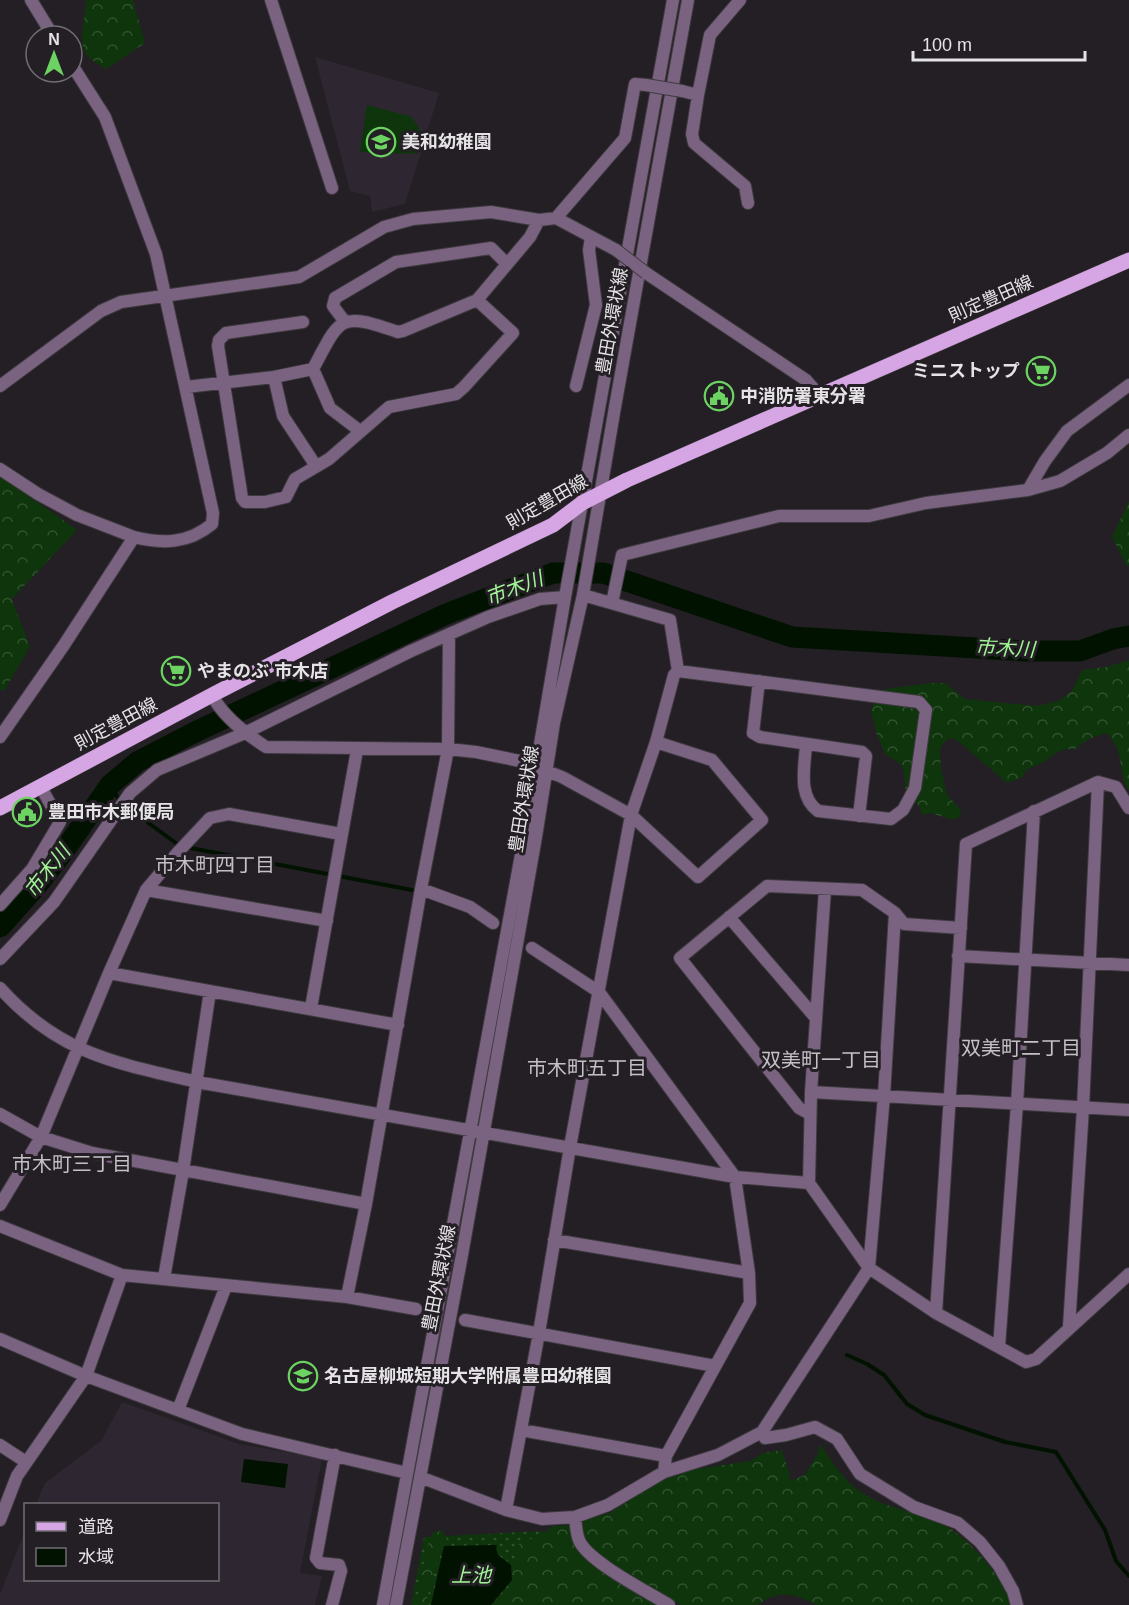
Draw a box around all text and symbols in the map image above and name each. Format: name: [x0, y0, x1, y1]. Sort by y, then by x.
north arrow: [24, 24, 84, 84]
scale bar: [913, 24, 1086, 62]
text: N: [48, 31, 60, 48]
text: 100 m: [922, 35, 972, 55]
school or university icon: 美和幼稚園: [365, 126, 397, 158]
place label: 美和幼稚園: [402, 132, 492, 152]
street label: 豊田外環状線: [593, 266, 631, 376]
street label: 則定豊田線: [946, 272, 1036, 326]
supermarket icon: ミニストップ: [1025, 355, 1057, 387]
place label: ミニストップ: [912, 361, 1020, 381]
public building icon: 中消防署東分署: [703, 380, 735, 412]
place label: 中消防署東分署: [740, 386, 866, 406]
street label: 則定豊田線: [503, 471, 591, 533]
water label: 市木川: [482, 566, 548, 609]
water label: 市木川: [974, 635, 1038, 661]
supermarket icon: やまのぶ 市木店: [160, 655, 192, 687]
place label: やまのぶ 市木店: [197, 661, 328, 681]
street label: 則定豊田線: [72, 694, 160, 754]
street label: 豊田外環状線: [506, 744, 542, 854]
public building icon: 豊田市木郵便局: [11, 796, 43, 828]
place label: 豊田市木郵便局: [48, 802, 174, 822]
water label: 市木川: [20, 839, 75, 901]
district label: 市木町四丁目: [155, 854, 275, 876]
district label: 双美町二丁目: [961, 1037, 1081, 1059]
district label: 双美町一丁目: [761, 1049, 881, 1071]
district label: 市木町五丁目: [527, 1057, 647, 1079]
district label: 市木町三丁目: [12, 1153, 132, 1175]
street label: 豊田外環状線: [419, 1223, 459, 1333]
school or university icon: 名古屋柳城短期大学附属豊田幼稚園: [287, 1360, 319, 1392]
place label: 名古屋柳城短期大学附属豊田幼稚園: [324, 1366, 612, 1386]
legend: [24, 1503, 219, 1581]
text: 道路: [78, 1517, 114, 1537]
text: 水域: [78, 1547, 114, 1567]
water label: 上池: [451, 1564, 493, 1586]

